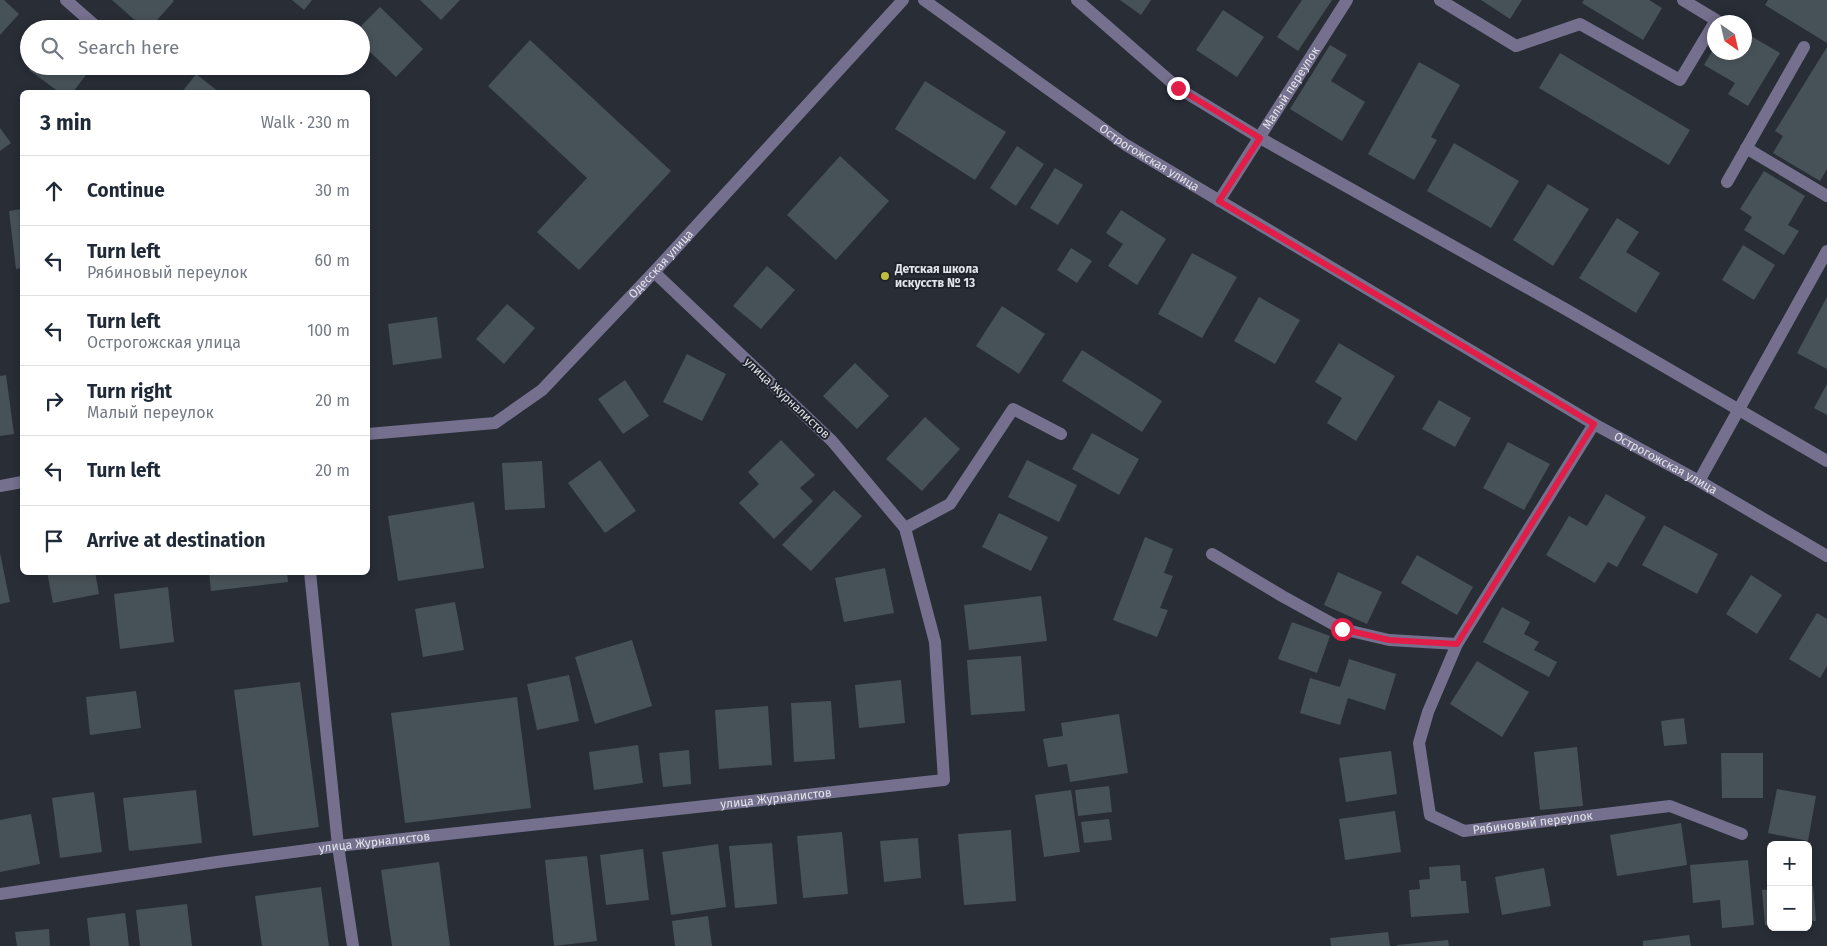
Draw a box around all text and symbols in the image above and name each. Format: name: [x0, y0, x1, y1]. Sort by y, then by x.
north arrow: [1707, 15, 1752, 60]
search box: [20, 20, 370, 75]
icon: search: [38, 34, 66, 62]
text: Search here: [78, 36, 179, 59]
street label: Малый переулок: [1259, 43, 1323, 132]
route end: [1167, 77, 1190, 100]
text: 3 min: [40, 110, 92, 136]
text: Walk · 230 m: [261, 113, 350, 132]
street label: Острогожская улица: [1096, 121, 1202, 194]
icon: ahead: [40, 177, 68, 205]
text: Continue: [87, 179, 165, 202]
text: 30 m: [315, 181, 350, 200]
street label: Одесская улица: [626, 227, 696, 301]
text: Turn left: [87, 240, 161, 263]
icon: left: [40, 247, 68, 275]
text: 60 m: [315, 251, 350, 270]
place label: Детская школа искусств № 13: [894, 262, 979, 290]
text: Рябиновый переулок: [87, 263, 248, 282]
marker: Детская школа искусств № 13: [879, 270, 891, 282]
text: Turn left: [87, 310, 161, 333]
icon: left: [40, 317, 68, 345]
text: 100 m: [307, 321, 350, 340]
text: Острогожская улица: [87, 333, 241, 352]
street label: улица Журналистов: [741, 355, 833, 441]
text: Turn right: [87, 380, 172, 403]
icon: right: [40, 387, 68, 415]
text: 20 m: [315, 391, 350, 410]
text: Малый переулок: [87, 403, 214, 422]
street label: Острогожская улица: [1611, 429, 1720, 497]
icon: left: [40, 457, 68, 485]
text: Turn left: [87, 459, 161, 482]
text: 20 m: [315, 461, 350, 480]
icon: arrive: [40, 527, 68, 555]
text: Arrive at destination: [87, 529, 266, 552]
route start: [1331, 618, 1354, 641]
street label: улица Журналистов: [720, 785, 833, 811]
street label: Рябиновый переулок: [1472, 808, 1594, 837]
street label: улица Журналистов: [318, 829, 431, 855]
map controls: [1767, 841, 1812, 931]
button: +: [1767, 841, 1812, 886]
button: −: [1767, 886, 1812, 931]

